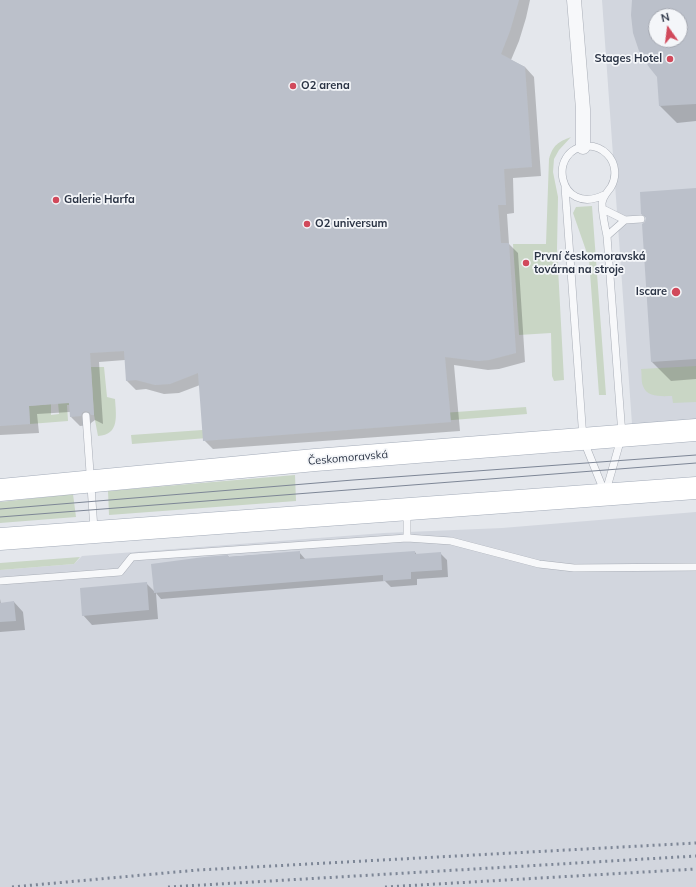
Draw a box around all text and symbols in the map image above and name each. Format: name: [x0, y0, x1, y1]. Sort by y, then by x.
north arrow: [648, 8, 688, 48]
text: N: [660, 10, 671, 25]
place label: Stages Hotel: [595, 52, 662, 66]
marker: Stages Hotel: [665, 54, 675, 64]
place label: O2 arena: [301, 79, 350, 93]
marker: O2 arena: [288, 81, 298, 91]
place label: Galerie Harfa: [64, 193, 135, 207]
marker: Galerie Harfa: [51, 195, 61, 205]
place label: O2 universum: [315, 217, 387, 231]
marker: O2 universum: [302, 219, 312, 229]
place label: První českomoravská továrna na stroje: [534, 250, 646, 276]
marker: První českomoravská továrna na stroje: [521, 258, 531, 268]
place label: Iscare: [636, 285, 667, 299]
marker: Iscare: [670, 286, 682, 298]
street label: Českomoravská: [307, 448, 389, 468]

